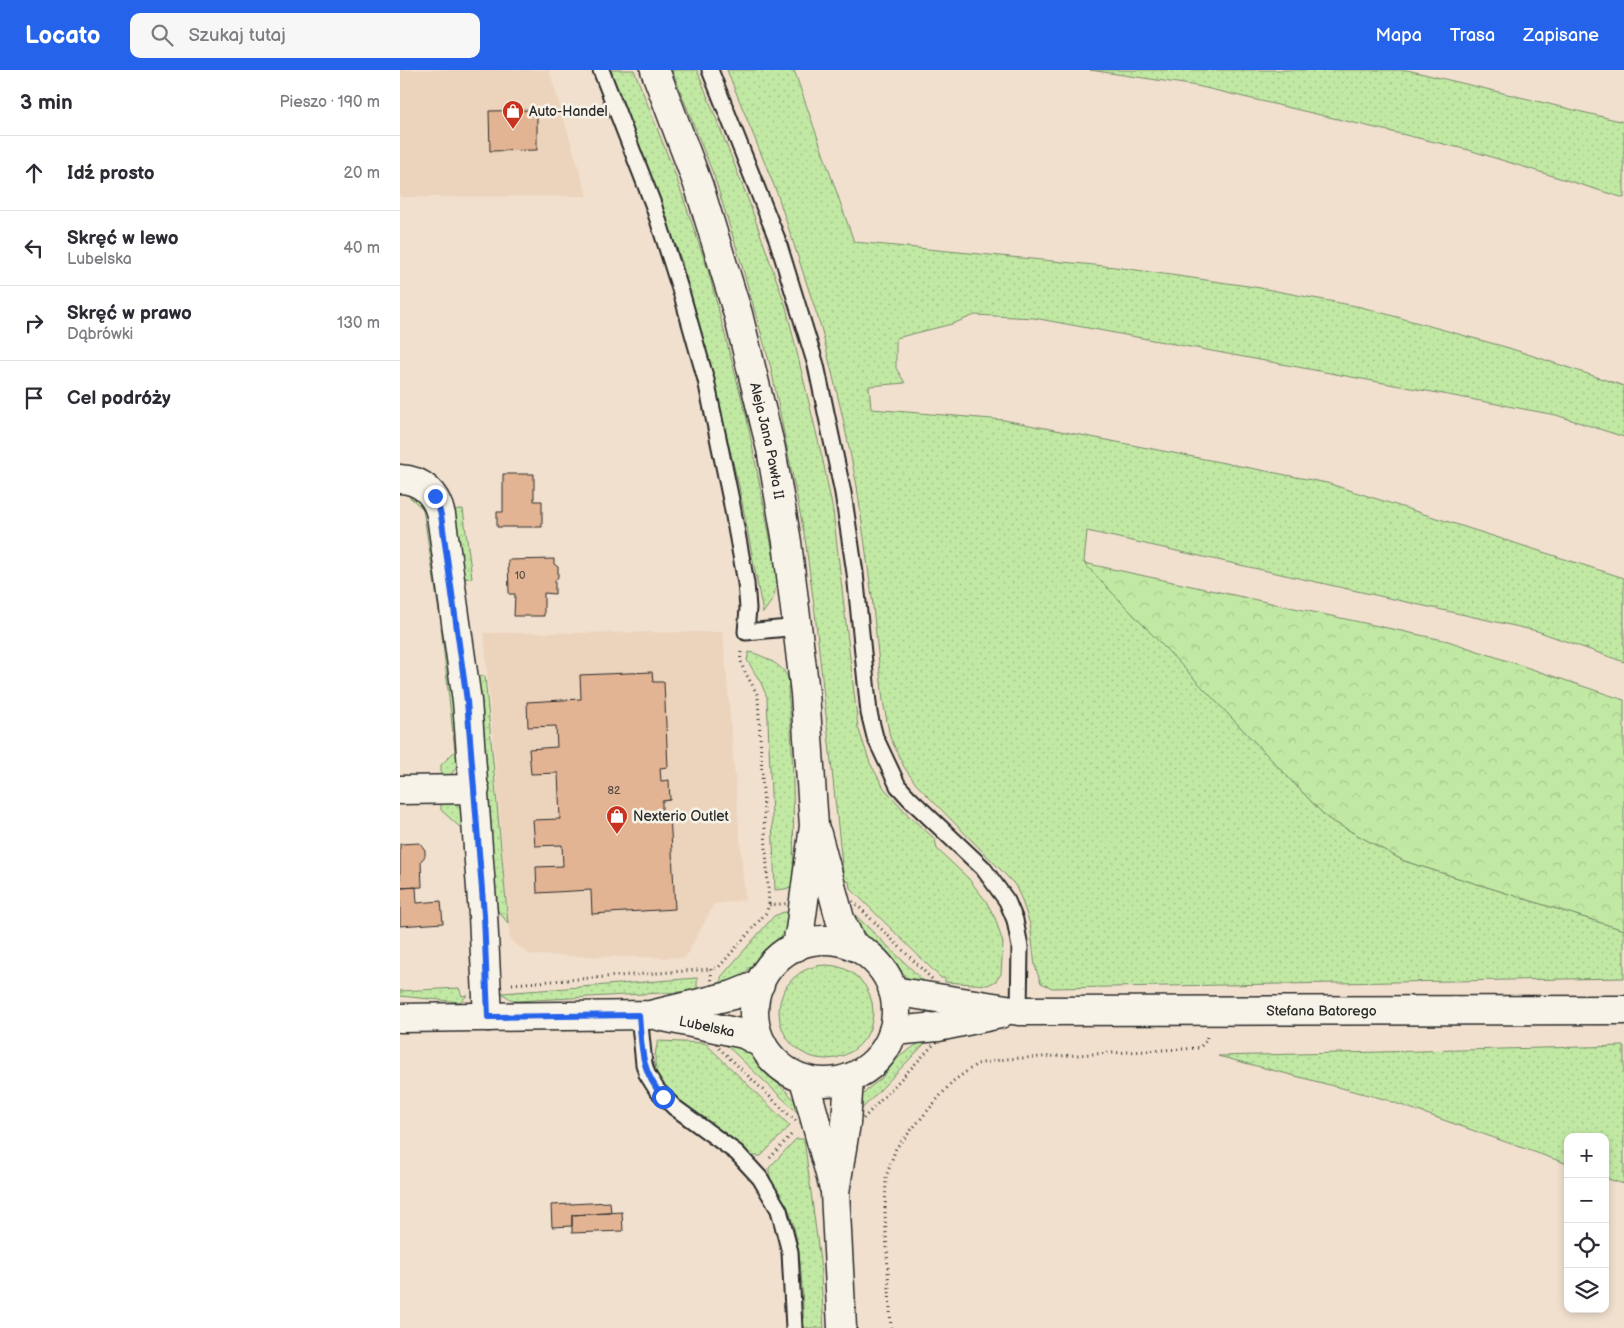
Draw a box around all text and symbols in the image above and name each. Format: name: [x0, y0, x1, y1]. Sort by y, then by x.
search box: [130, 13, 480, 58]
text: Locato: [25, 21, 100, 50]
icon: search: [148, 21, 176, 49]
text: Szukaj tutaj: [188, 24, 286, 47]
text: Mapa: [1375, 25, 1422, 46]
text: Trasa: [1450, 25, 1495, 46]
text: Zapisane: [1523, 25, 1599, 46]
text: 3 min: [20, 90, 73, 115]
text: Pieszo · 190 m: [279, 93, 380, 112]
shop icon: Auto-Handel: [501, 99, 525, 130]
place label: Auto-Handel: [529, 103, 608, 120]
icon: ahead: [20, 159, 48, 187]
text: Idź prosto: [67, 162, 155, 185]
text: 20 m: [344, 164, 380, 183]
text: Skręć w lewo: [67, 227, 179, 250]
icon: left: [20, 234, 48, 262]
text: 40 m: [343, 239, 380, 258]
text: Lubelska: [67, 250, 132, 269]
text: Skręć w prawo: [67, 302, 192, 325]
icon: right: [20, 309, 48, 337]
text: 130 m: [337, 314, 380, 333]
text: Dąbrówki: [67, 325, 133, 344]
street label: Aleja Jana Pawła II: [746, 381, 787, 501]
icon: arrive: [20, 384, 48, 412]
text: Cel podróży: [67, 387, 171, 410]
route end: [424, 485, 447, 508]
house number: 10: [515, 569, 526, 582]
house number: 82: [608, 784, 621, 797]
shop icon: Nexterio Outlet: [605, 804, 629, 835]
place label: Nexterio Outlet: [633, 808, 730, 825]
street label: Stefana Batorego: [1266, 1002, 1377, 1020]
street label: Lubelska: [677, 1012, 736, 1041]
route start: [652, 1086, 675, 1109]
map controls: [1564, 1133, 1609, 1313]
button: +: [1564, 1133, 1609, 1178]
button: −: [1564, 1178, 1609, 1223]
button: locate: [1564, 1223, 1609, 1268]
button: layers: [1564, 1268, 1609, 1313]

